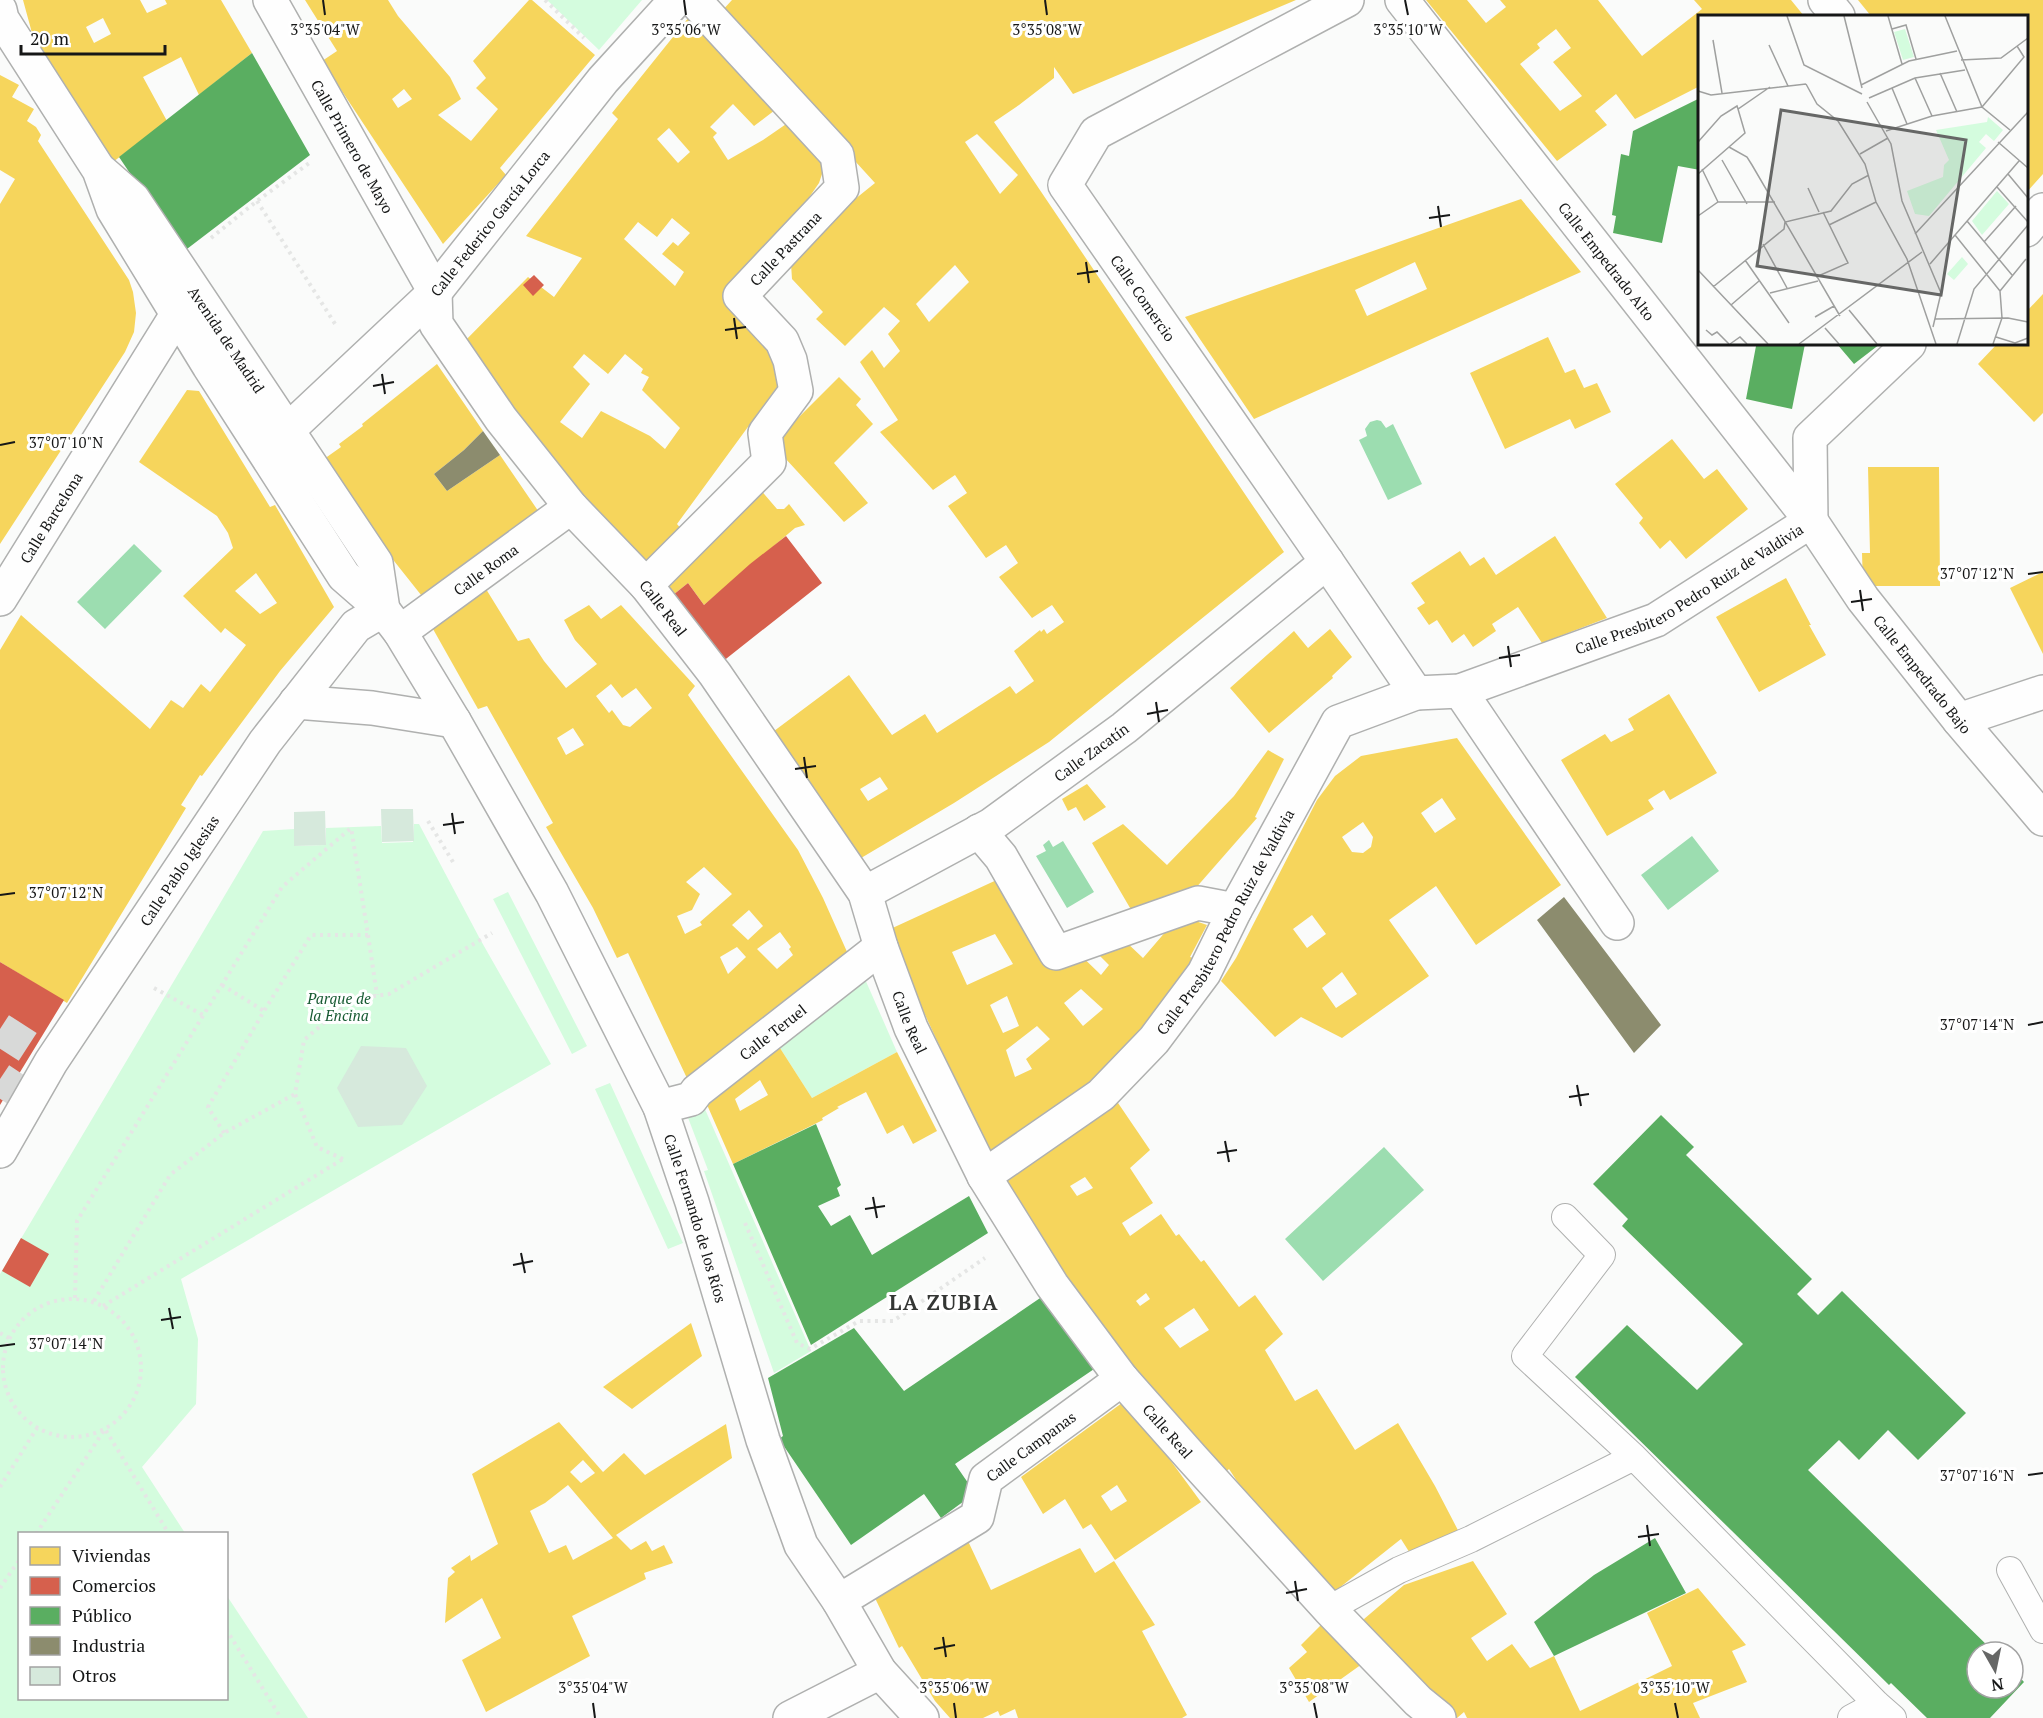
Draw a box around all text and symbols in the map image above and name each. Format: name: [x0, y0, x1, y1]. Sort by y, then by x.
inset map: [1698, 15, 2028, 345]
scale bar: [21, 18, 165, 56]
text: 3°35'04"W: [290, 19, 361, 39]
text: 3°35'06"W: [651, 19, 722, 39]
text: 3°35'08"W: [1012, 19, 1083, 39]
text: 3°35'10"W: [1373, 19, 1444, 39]
text: 20 m: [30, 26, 70, 50]
street label: Calle Primero de Mayo: [307, 76, 398, 217]
street label: Calle Federico García Lorca: [425, 145, 554, 300]
street label: Calle Empedrado Alto: [1554, 198, 1660, 325]
street label: Calle Pastrana: [745, 206, 826, 290]
street label: Calle Comercio: [1106, 251, 1180, 345]
street label: Avenida de Madrid: [184, 282, 270, 397]
text: 37°07'10"N: [29, 432, 103, 452]
street label: Calle Barcelona: [15, 468, 87, 567]
street label: Calle Presbitero Pedro Ruiz de Valdivia: [1572, 518, 1807, 659]
street label: Calle Roma: [449, 539, 522, 600]
text: 37°07'12"N: [1940, 563, 2014, 583]
street label: Calle Real: [635, 575, 692, 640]
street label: Calle Empedrado Bajo: [1869, 610, 1976, 738]
street label: Calle Zacatín: [1050, 718, 1132, 786]
street label: Calle Presbitero Pedro Ruiz de Valdivia: [1151, 805, 1299, 1039]
street label: Calle Pablo Iglesias: [135, 811, 223, 930]
text: 37°07'12"N: [29, 882, 103, 902]
park label: Parque de la Encina: [306, 988, 371, 1025]
street label: Calle Real: [888, 988, 932, 1057]
street label: Calle Teruel: [735, 999, 810, 1064]
text: 37°07'14"N: [1940, 1014, 2014, 1034]
street label: Calle Fernando de los Ríos: [660, 1131, 732, 1305]
district label: LA ZUBIA: [889, 1288, 999, 1316]
text: 37°07'14"N: [29, 1333, 103, 1353]
street label: Calle Real: [1139, 1399, 1198, 1462]
street label: Calle Campanas: [982, 1407, 1080, 1486]
text: 37°07'16"N: [1940, 1465, 2014, 1485]
legend: [18, 1532, 228, 1700]
text: Viviendas: [72, 1543, 151, 1567]
text: Comercios: [72, 1573, 156, 1597]
text: Público: [72, 1603, 132, 1627]
text: Industria: [72, 1633, 145, 1657]
north arrow: [1965, 1640, 2025, 1700]
text: Otros: [72, 1663, 117, 1687]
text: N: [1990, 1673, 2005, 1697]
text: 3°35'04"W: [558, 1677, 629, 1697]
text: 3°35'06"W: [919, 1677, 990, 1697]
text: 3°35'08"W: [1279, 1677, 1350, 1697]
text: 3°35'10"W: [1640, 1677, 1711, 1697]

